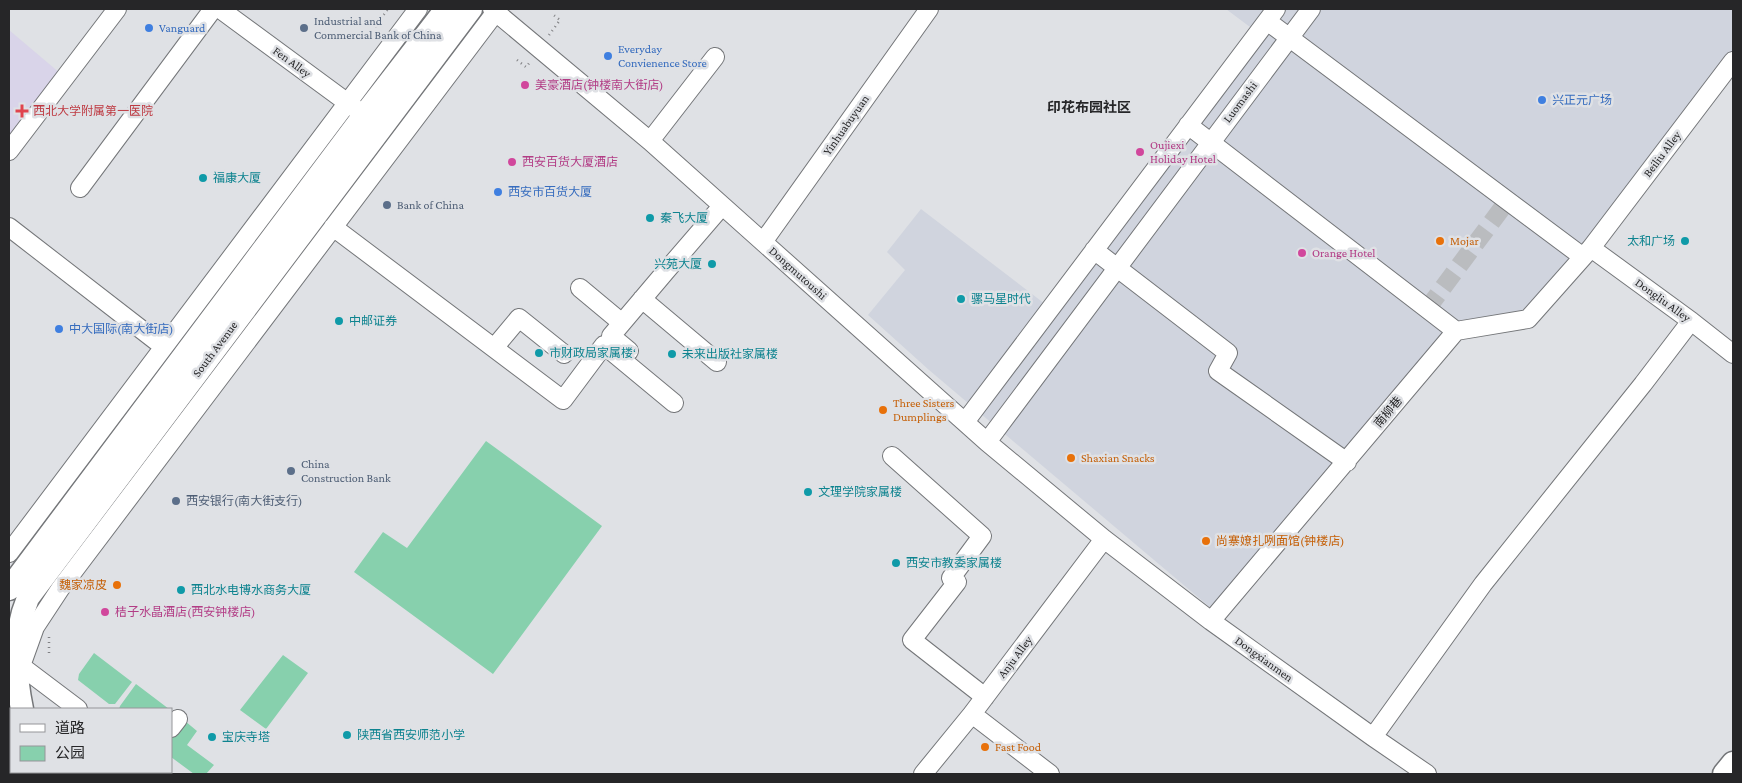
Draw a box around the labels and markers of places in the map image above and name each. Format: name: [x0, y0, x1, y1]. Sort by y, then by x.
place label: Industrial and Commercial Bank of China: [314, 14, 442, 42]
place label: Vanguard: [159, 21, 206, 35]
marker: Vanguard: [143, 22, 155, 34]
marker: Industrial and Commercial Bank of China: [298, 22, 310, 34]
place label: Everyday Convienence Store: [618, 42, 707, 70]
marker: Everyday Convienence Store: [602, 50, 614, 62]
place label: 美豪酒店(钟楼南大街店): [535, 78, 663, 92]
marker: 美豪酒店(钟楼南大街店): [519, 79, 531, 91]
place label: 兴正元广场: [1552, 93, 1612, 107]
marker: 兴正元广场: [1536, 94, 1548, 106]
marker: 西北大学附属第一医院: [15, 104, 29, 118]
place label: 西北大学附属第一医院: [33, 104, 153, 118]
place label: Oujiexi Holiday Hotel: [1150, 138, 1216, 166]
marker: Oujiexi Holiday Hotel: [1134, 146, 1146, 158]
place label: 西安百货大厦酒店: [522, 155, 618, 169]
marker: 西安百货大厦酒店: [506, 156, 518, 168]
place label: 福康大厦: [213, 171, 261, 185]
marker: 福康大厦: [197, 172, 209, 184]
place label: 西安市百货大厦: [508, 185, 592, 199]
marker: 西安市百货大厦: [492, 186, 504, 198]
place label: Bank of China: [397, 198, 464, 212]
marker: Bank of China: [381, 199, 393, 211]
place label: 秦飞大厦: [660, 211, 708, 225]
marker: 秦飞大厦: [644, 212, 656, 224]
place label: Mojar: [1450, 234, 1479, 248]
place label: 太和广场: [1627, 234, 1675, 248]
marker: Mojar: [1434, 235, 1446, 247]
marker: 太和广场: [1679, 235, 1691, 247]
place label: Orange Hotel: [1312, 246, 1375, 260]
marker: Orange Hotel: [1296, 247, 1308, 259]
place label: 兴苑大厦: [654, 257, 702, 271]
marker: 兴苑大厦: [706, 258, 718, 270]
place label: 骡马星时代: [971, 292, 1031, 306]
marker: 骡马星时代: [955, 293, 967, 305]
place label: 中邮证券: [349, 314, 397, 328]
marker: 中邮证券: [333, 315, 345, 327]
place label: 中大国际(南大街店): [69, 322, 173, 336]
marker: 中大国际(南大街店): [53, 323, 65, 335]
place label: 市财政局家属楼‘: [549, 346, 636, 360]
marker: 市财政局家属楼‘: [533, 347, 545, 359]
place label: 未来出版社家属楼: [682, 347, 778, 361]
marker: 未来出版社家属楼: [666, 348, 678, 360]
place label: Three Sisters Dumplings: [893, 396, 955, 424]
marker: Three Sisters Dumplings: [877, 404, 889, 416]
place label: Shaxian Snacks: [1081, 451, 1155, 465]
marker: Shaxian Snacks: [1065, 452, 1077, 464]
place label: China Construction Bank: [301, 457, 391, 485]
marker: China Construction Bank: [285, 465, 297, 477]
place label: 文理学院家属楼: [818, 485, 902, 499]
marker: 文理学院家属楼: [802, 486, 814, 498]
place label: 西安银行(南大街支行): [186, 494, 302, 508]
marker: 西安银行(南大街支行): [170, 495, 182, 507]
place label: 尚寨嫽扎咧面馆(钟楼店): [1216, 534, 1344, 548]
marker: 尚寨嫽扎咧面馆(钟楼店): [1200, 535, 1212, 547]
place label: 西安市教委家属楼: [906, 556, 1002, 570]
marker: 西安市教委家属楼: [890, 557, 902, 569]
place label: 魏家凉皮: [59, 578, 107, 592]
marker: 魏家凉皮: [111, 579, 123, 591]
place label: 西北水电博水商务大厦: [191, 583, 311, 597]
marker: 西北水电博水商务大厦: [175, 584, 187, 596]
place label: 桔子水晶酒店(西安钟楼店): [115, 605, 255, 619]
marker: 桔子水晶酒店(西安钟楼店): [99, 606, 111, 618]
place label: 陕西省西安师范小学: [357, 728, 465, 742]
marker: 陕西省西安师范小学: [341, 729, 353, 741]
place label: 宝庆寺塔: [222, 730, 270, 744]
marker: 宝庆寺塔: [206, 731, 218, 743]
place label: Fast Food: [995, 740, 1042, 754]
marker: Fast Food: [979, 741, 991, 753]

